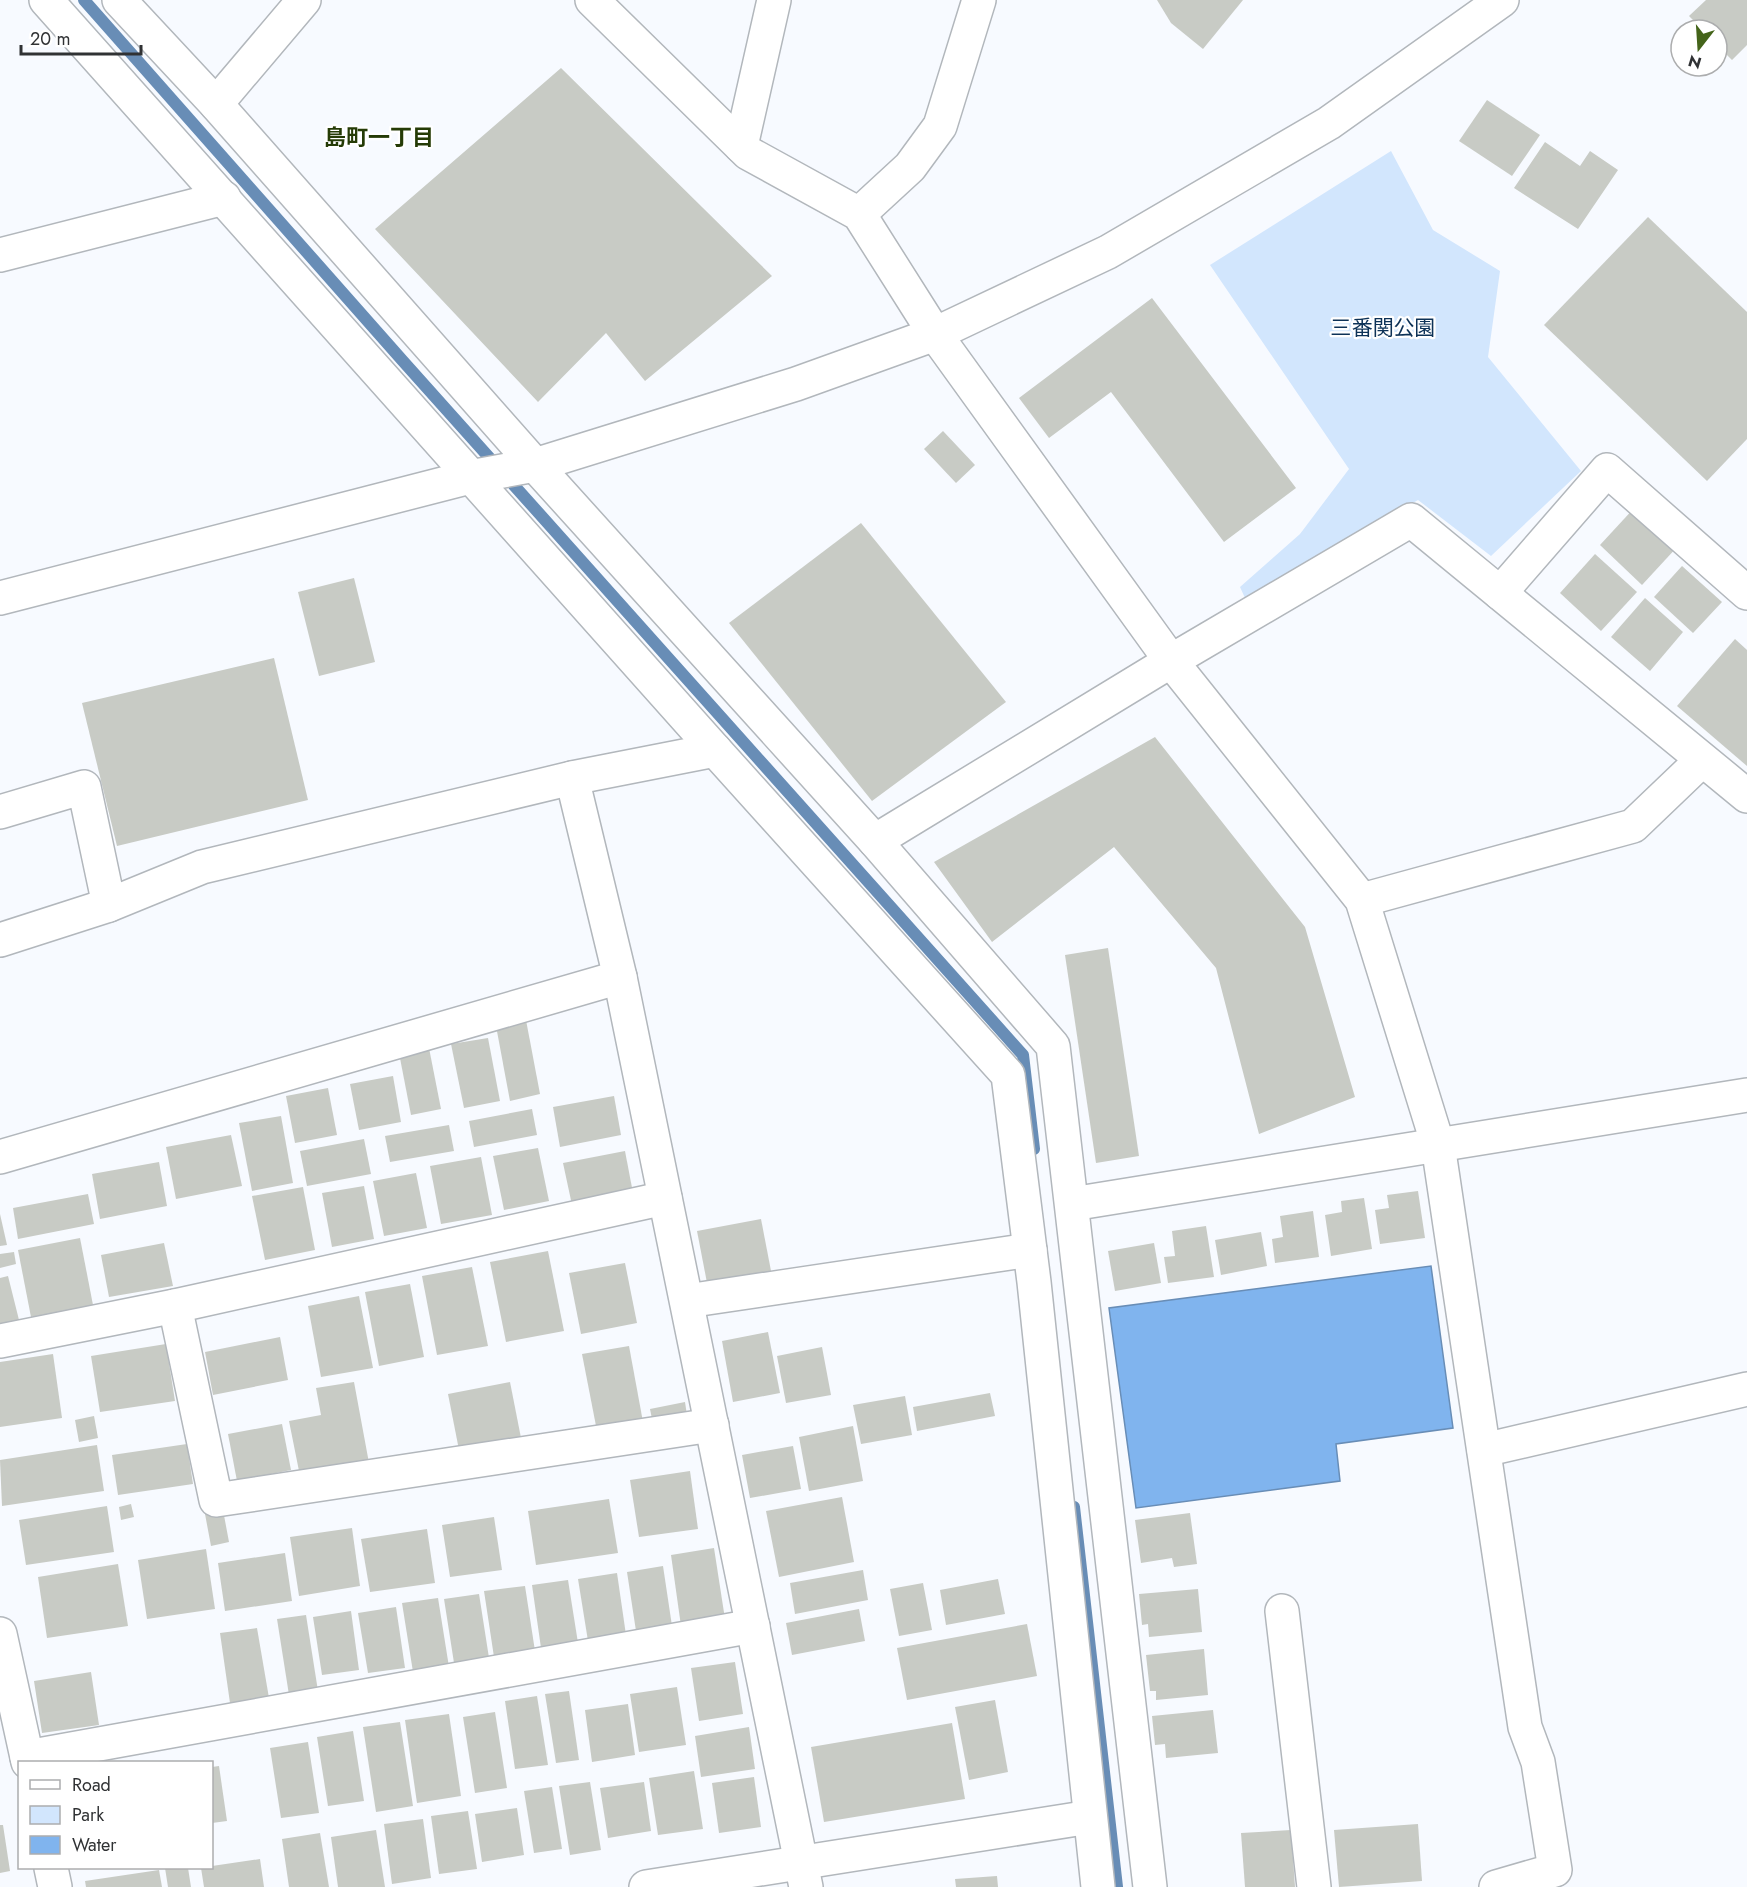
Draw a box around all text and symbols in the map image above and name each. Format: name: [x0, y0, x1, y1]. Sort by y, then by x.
scale bar: [21, 18, 141, 56]
north arrow: [1669, 18, 1729, 78]
text: 20 m: [30, 26, 70, 52]
text: N: [1685, 49, 1704, 75]
district label: 島町一丁目: [324, 121, 434, 153]
park label: 三番関公園: [1331, 313, 1436, 343]
legend: [18, 1761, 213, 1869]
text: Road: [72, 1772, 111, 1798]
text: Park: [72, 1802, 104, 1828]
text: Water: [72, 1832, 117, 1858]

